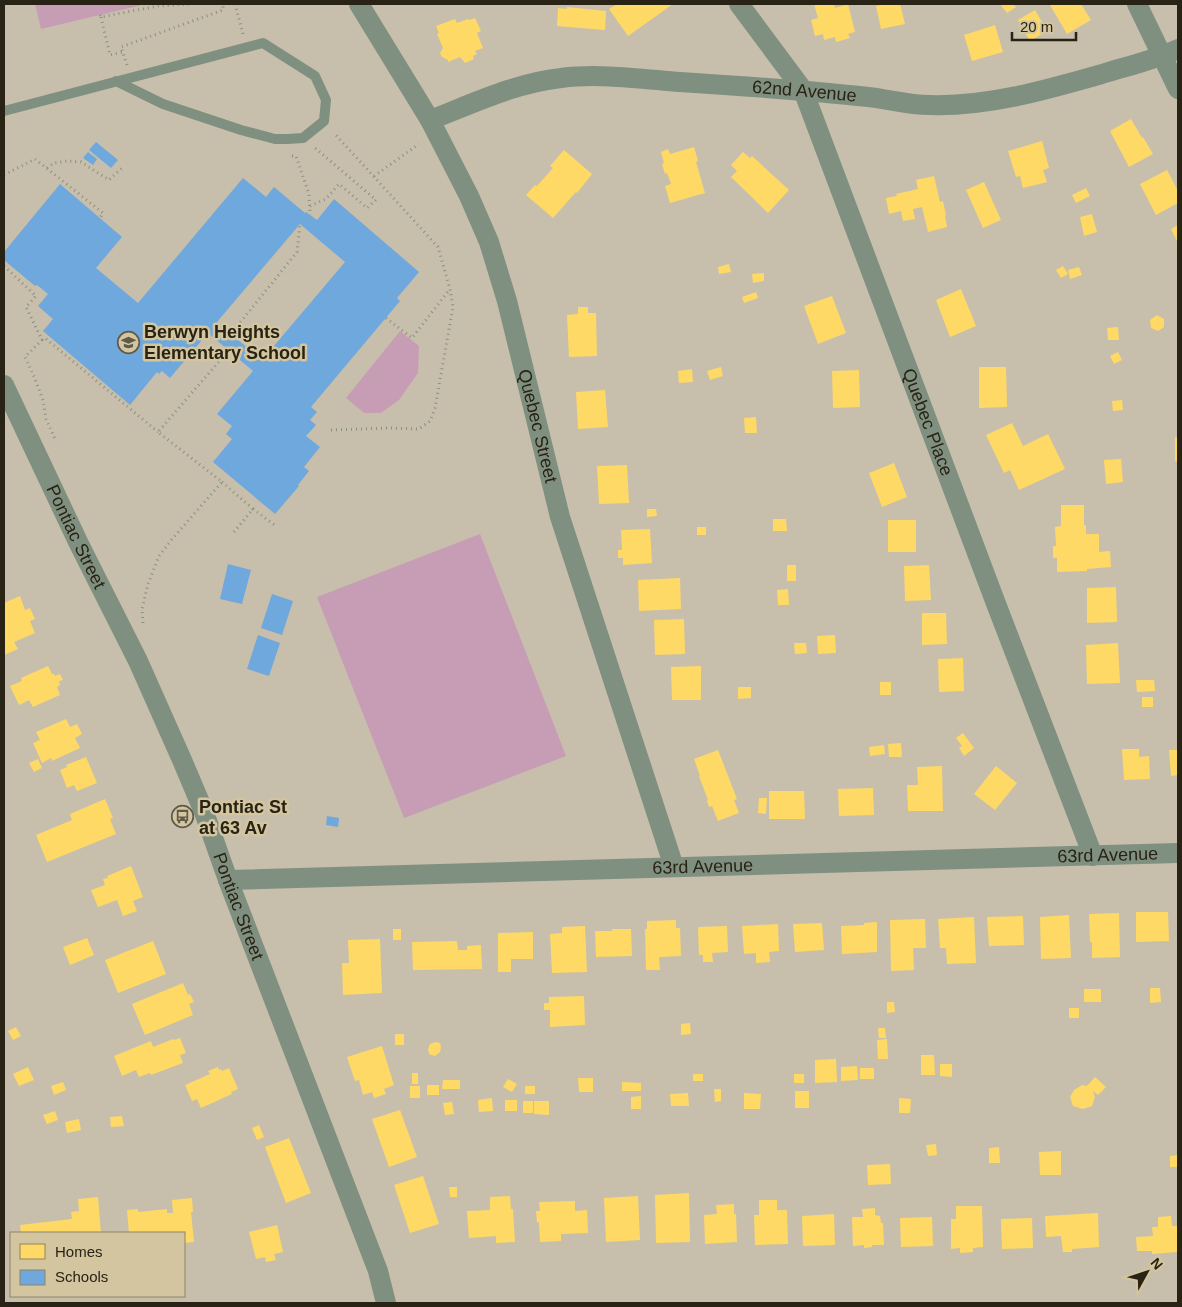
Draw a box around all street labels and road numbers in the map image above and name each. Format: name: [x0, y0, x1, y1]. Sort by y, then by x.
street label: 62nd Avenue: [751, 77, 858, 106]
street label: Quebec Place: [899, 366, 957, 479]
street label: Quebec Street: [514, 367, 561, 485]
street label: Pontiac Street: [42, 482, 110, 592]
street label: 63rd Avenue: [1057, 844, 1158, 866]
street label: Pontiac Street: [209, 850, 268, 963]
street label: 63rd Avenue: [652, 855, 753, 878]

